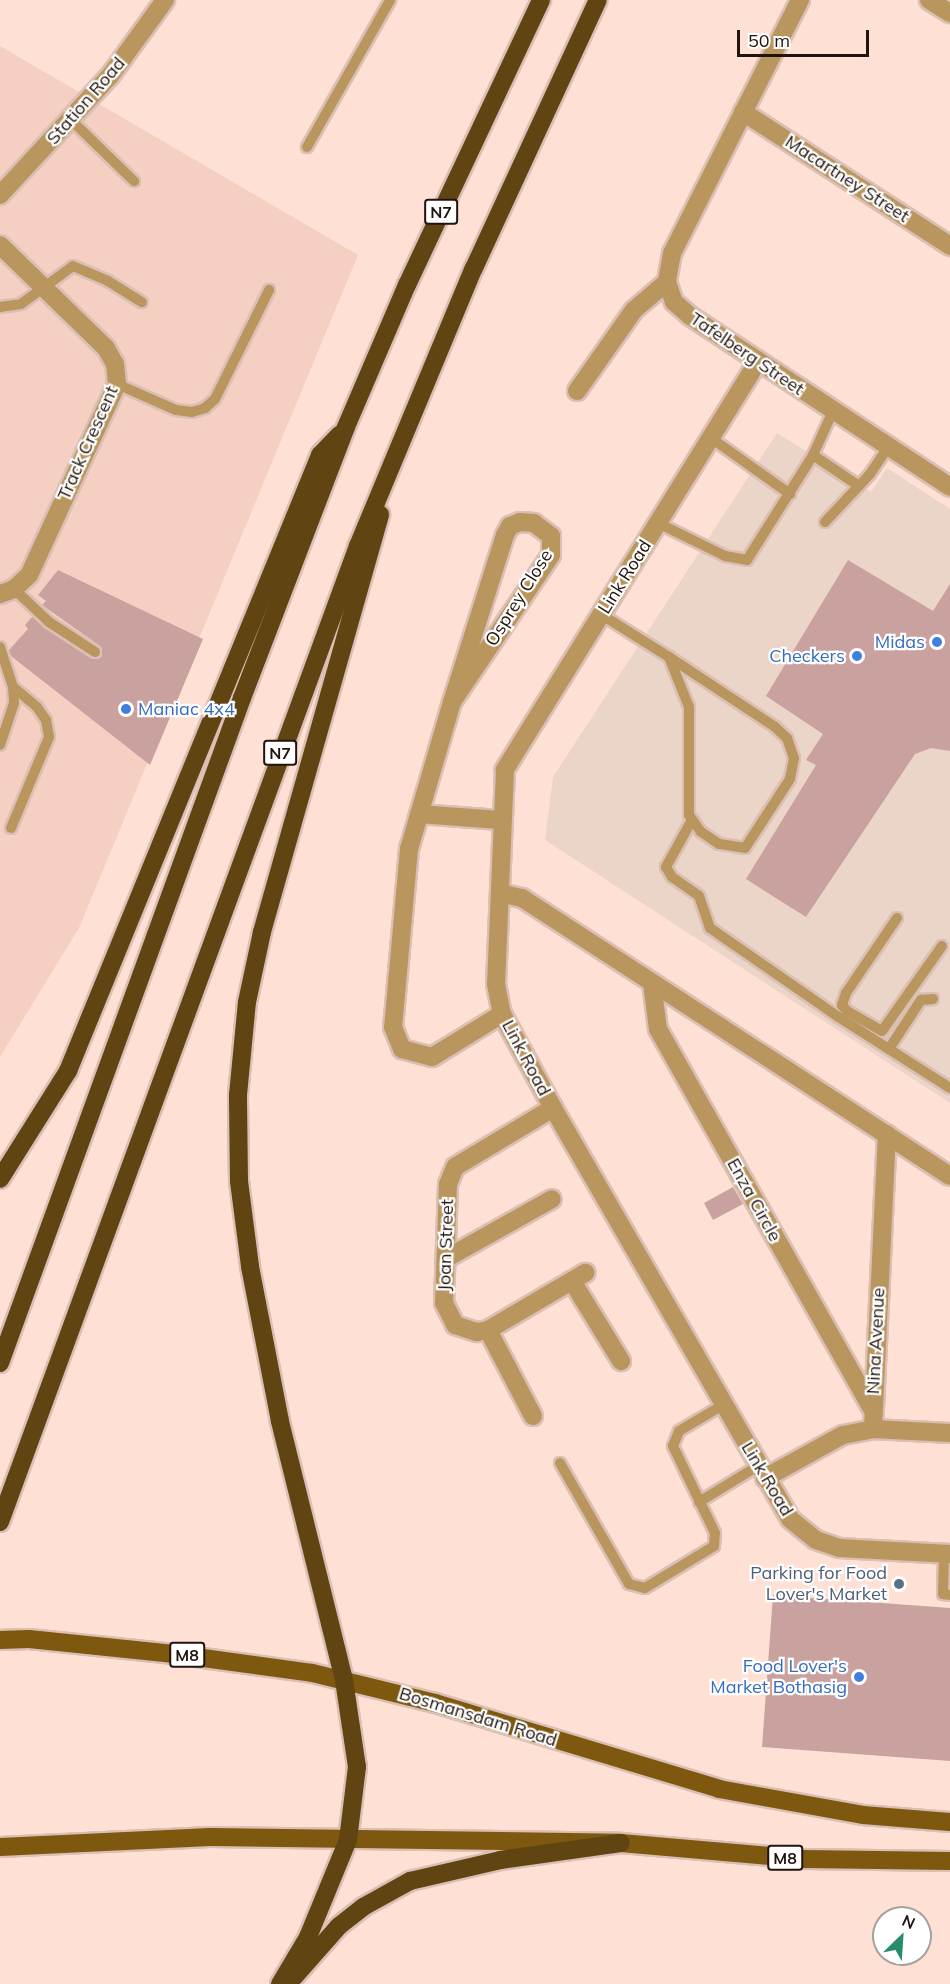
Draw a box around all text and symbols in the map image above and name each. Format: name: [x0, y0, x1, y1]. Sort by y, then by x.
scale bar: [740, 18, 872, 56]
text: 50 m: [748, 29, 790, 52]
street label: Station Road: [42, 53, 130, 149]
street label: Macartney Street: [781, 131, 913, 227]
road number: N7: [423, 199, 459, 225]
street label: Tafelberg Street: [686, 308, 808, 400]
street label: Track Crescent: [53, 383, 123, 503]
street label: Link Road: [594, 536, 656, 618]
street label: Osprey Close: [481, 546, 557, 650]
place label: Midas: [875, 631, 925, 653]
marker: Midas: [930, 635, 944, 649]
place label: Checkers: [769, 645, 845, 667]
marker: Checkers: [850, 649, 864, 663]
place label: Maniac 4x4: [138, 698, 235, 720]
marker: Maniac 4x4: [119, 702, 133, 716]
road number: N7: [262, 740, 298, 766]
street label: Link Road: [497, 1016, 555, 1100]
street label: Enza Circle: [722, 1155, 786, 1245]
street label: Joan Street: [434, 1199, 458, 1291]
street label: Nina Avenue: [862, 1287, 890, 1395]
street label: Link Road: [736, 1438, 798, 1520]
place label: Parking for Food Lover's Market: [750, 1563, 887, 1606]
marker: Parking for Food Lover's Market: [892, 1577, 906, 1591]
road number: M8: [169, 1642, 205, 1668]
place label: Food Lover's Market Bothasig: [710, 1656, 847, 1698]
marker: Food Lover's Market Bothasig: [852, 1670, 866, 1684]
street label: Bosmansdam Road: [397, 1683, 559, 1751]
road number: M8: [767, 1845, 803, 1871]
north arrow: [872, 1906, 932, 1966]
text: N: [899, 1910, 918, 1933]

